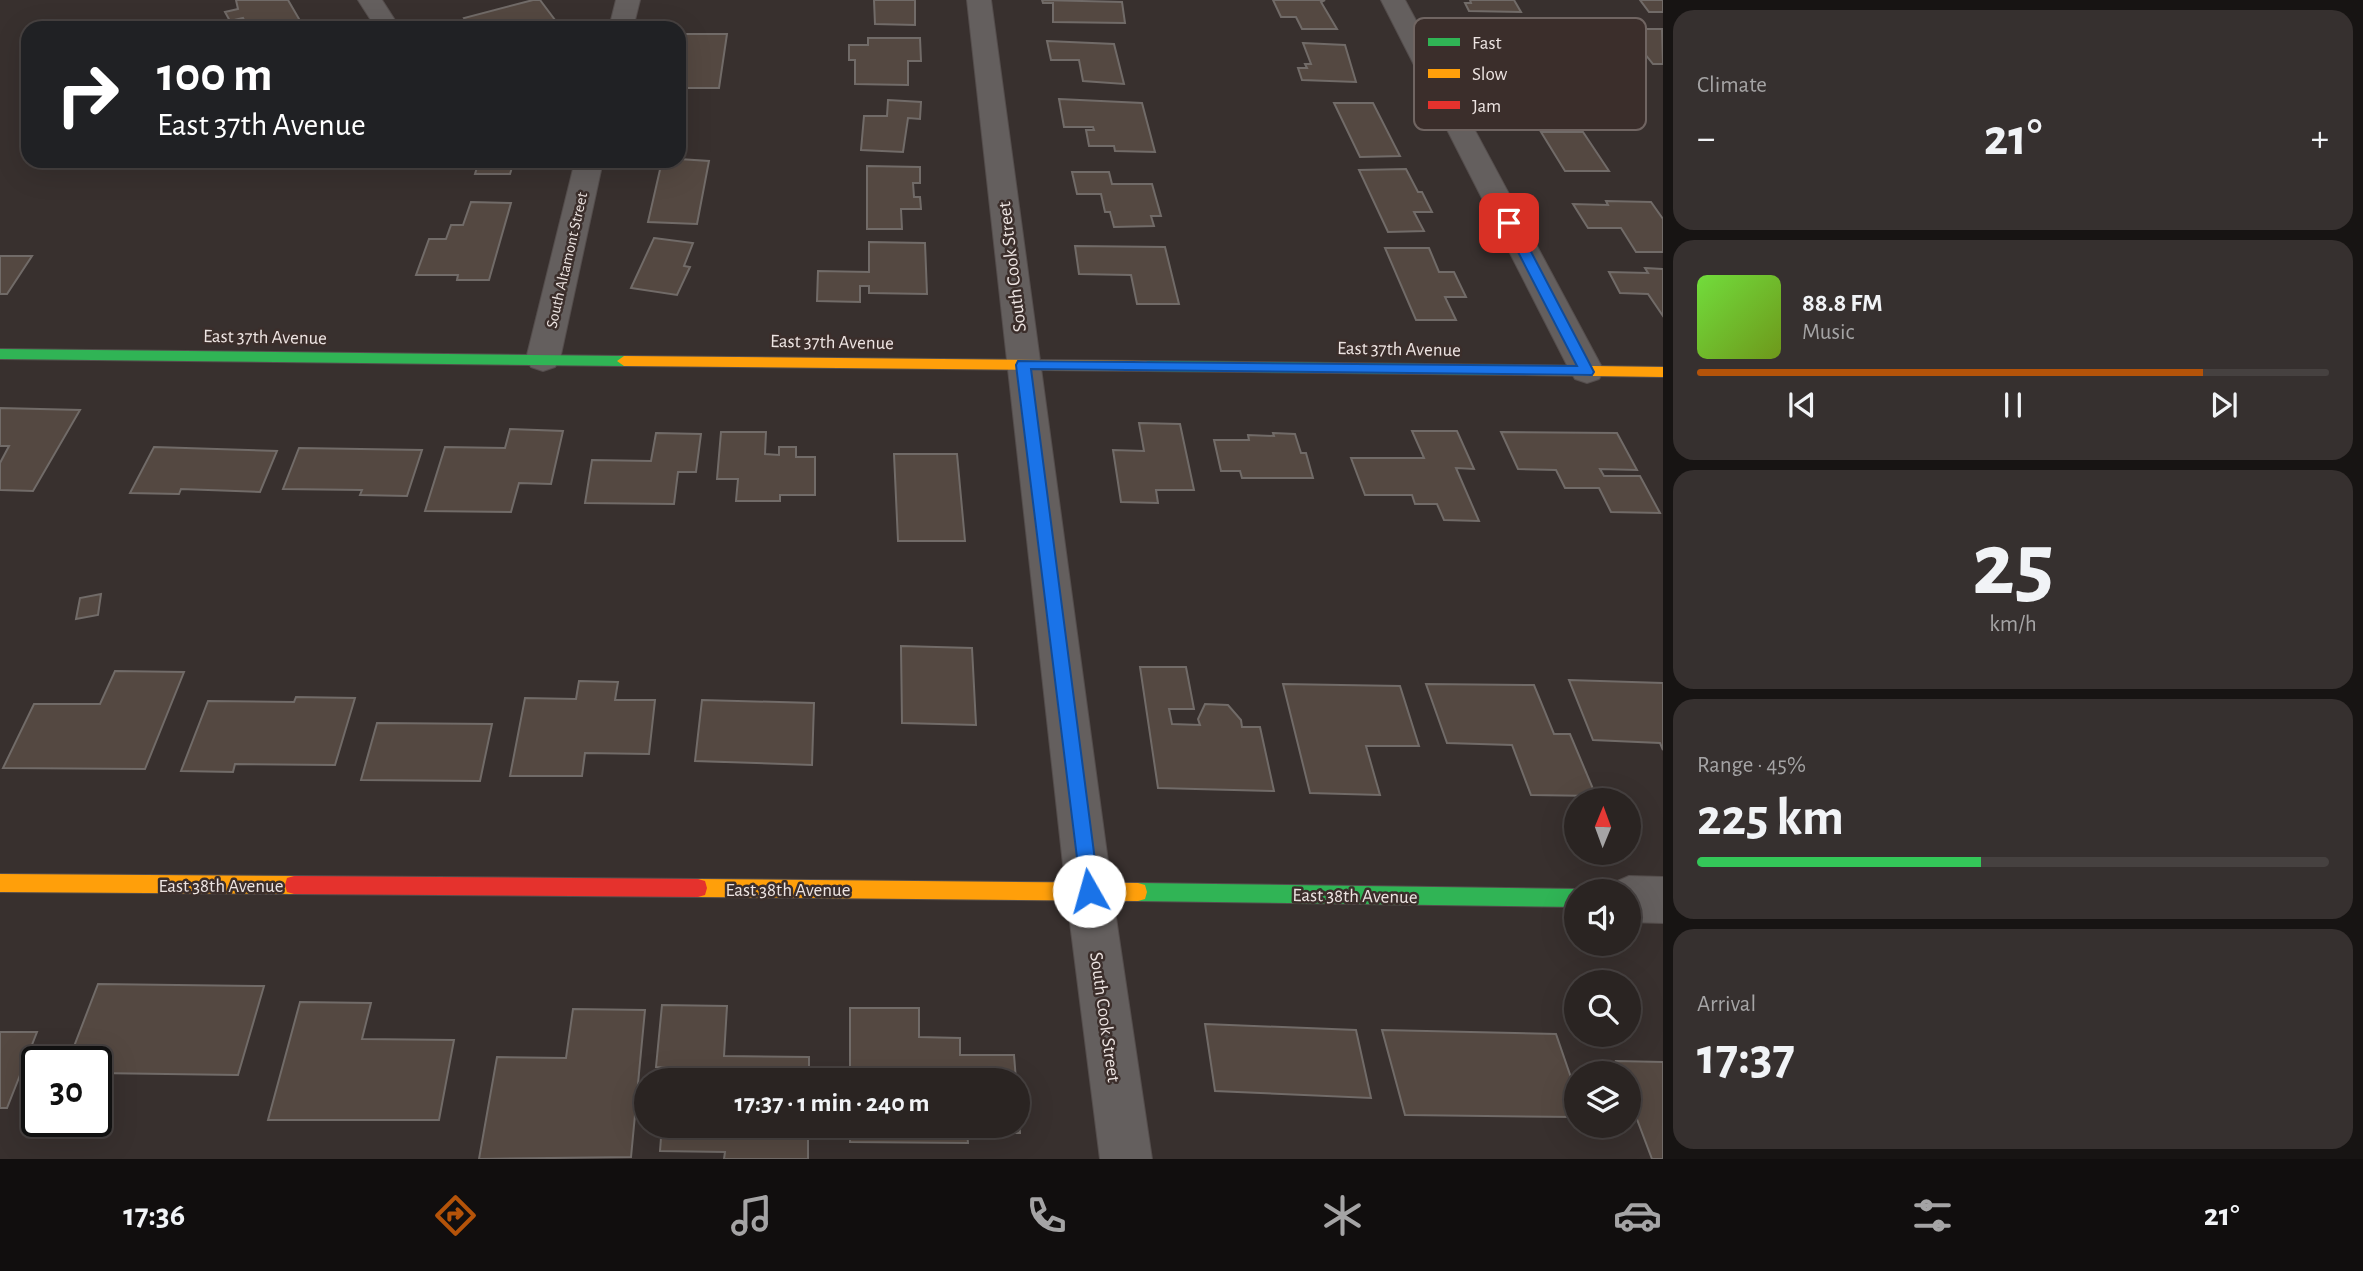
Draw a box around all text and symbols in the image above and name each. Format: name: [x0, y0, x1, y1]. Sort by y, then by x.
legend: [1414, 18, 1646, 130]
text: Fast: [1472, 34, 1502, 53]
icon: right: [42, 49, 133, 140]
text: 100 m: [157, 51, 273, 100]
text: Slow: [1472, 65, 1508, 84]
text: Climate: [1697, 74, 1767, 97]
text: Jam: [1472, 97, 1501, 116]
text: East 37th Avenue: [157, 109, 366, 141]
text: 21°: [1984, 112, 2042, 164]
text: −: [1697, 120, 1715, 158]
text: +: [2311, 120, 2329, 158]
street label: South Altamont Street: [544, 191, 590, 330]
pin: [1479, 193, 1539, 253]
street label: South Cook Street: [995, 200, 1030, 333]
icon: arrive: [1490, 204, 1528, 242]
text: 88.8 FM: [1802, 290, 1883, 316]
text: Music: [1802, 321, 1854, 344]
street label: East 37th Avenue: [203, 327, 327, 348]
street label: East 37th Avenue: [770, 332, 894, 353]
street label: East 37th Avenue: [1337, 339, 1461, 360]
icon: previous: [1783, 386, 1821, 424]
icon: pause: [1994, 386, 2032, 424]
icon: next: [2205, 386, 2243, 424]
text: 25: [1972, 520, 2054, 611]
text: km/h: [1989, 613, 2037, 636]
text: Range · 45%: [1697, 754, 1806, 777]
north arrow: [1564, 788, 1642, 864]
map controls: [1564, 788, 1641, 1138]
text: 225 km: [1697, 792, 1844, 844]
position arrow: [1052, 854, 1126, 928]
street label: East 38th Avenue: [158, 877, 284, 896]
button: sound: [1564, 879, 1641, 956]
street label: East 38th Avenue: [725, 881, 851, 900]
street label: East 38th Avenue: [1292, 886, 1418, 907]
street label: South Cook Street: [1086, 951, 1123, 1084]
button: search: [1564, 970, 1641, 1047]
text: Arrival: [1697, 993, 1756, 1016]
text: 17:37: [1697, 1031, 1795, 1083]
speed limit sign: 30: [21, 1046, 112, 1137]
button: layers: [1564, 1061, 1641, 1138]
text: 17:37 · 1 min · 240 m: [734, 1090, 930, 1116]
icon: directions: [431, 1191, 480, 1240]
icon: music: [727, 1191, 776, 1240]
icon: phone: [1022, 1191, 1071, 1240]
icon: climate: [1318, 1191, 1367, 1240]
icon: car: [1613, 1191, 1662, 1240]
icon: filters: [1908, 1191, 1957, 1240]
text: 17:36: [123, 1199, 185, 1231]
text: 21°: [2204, 1199, 2240, 1231]

